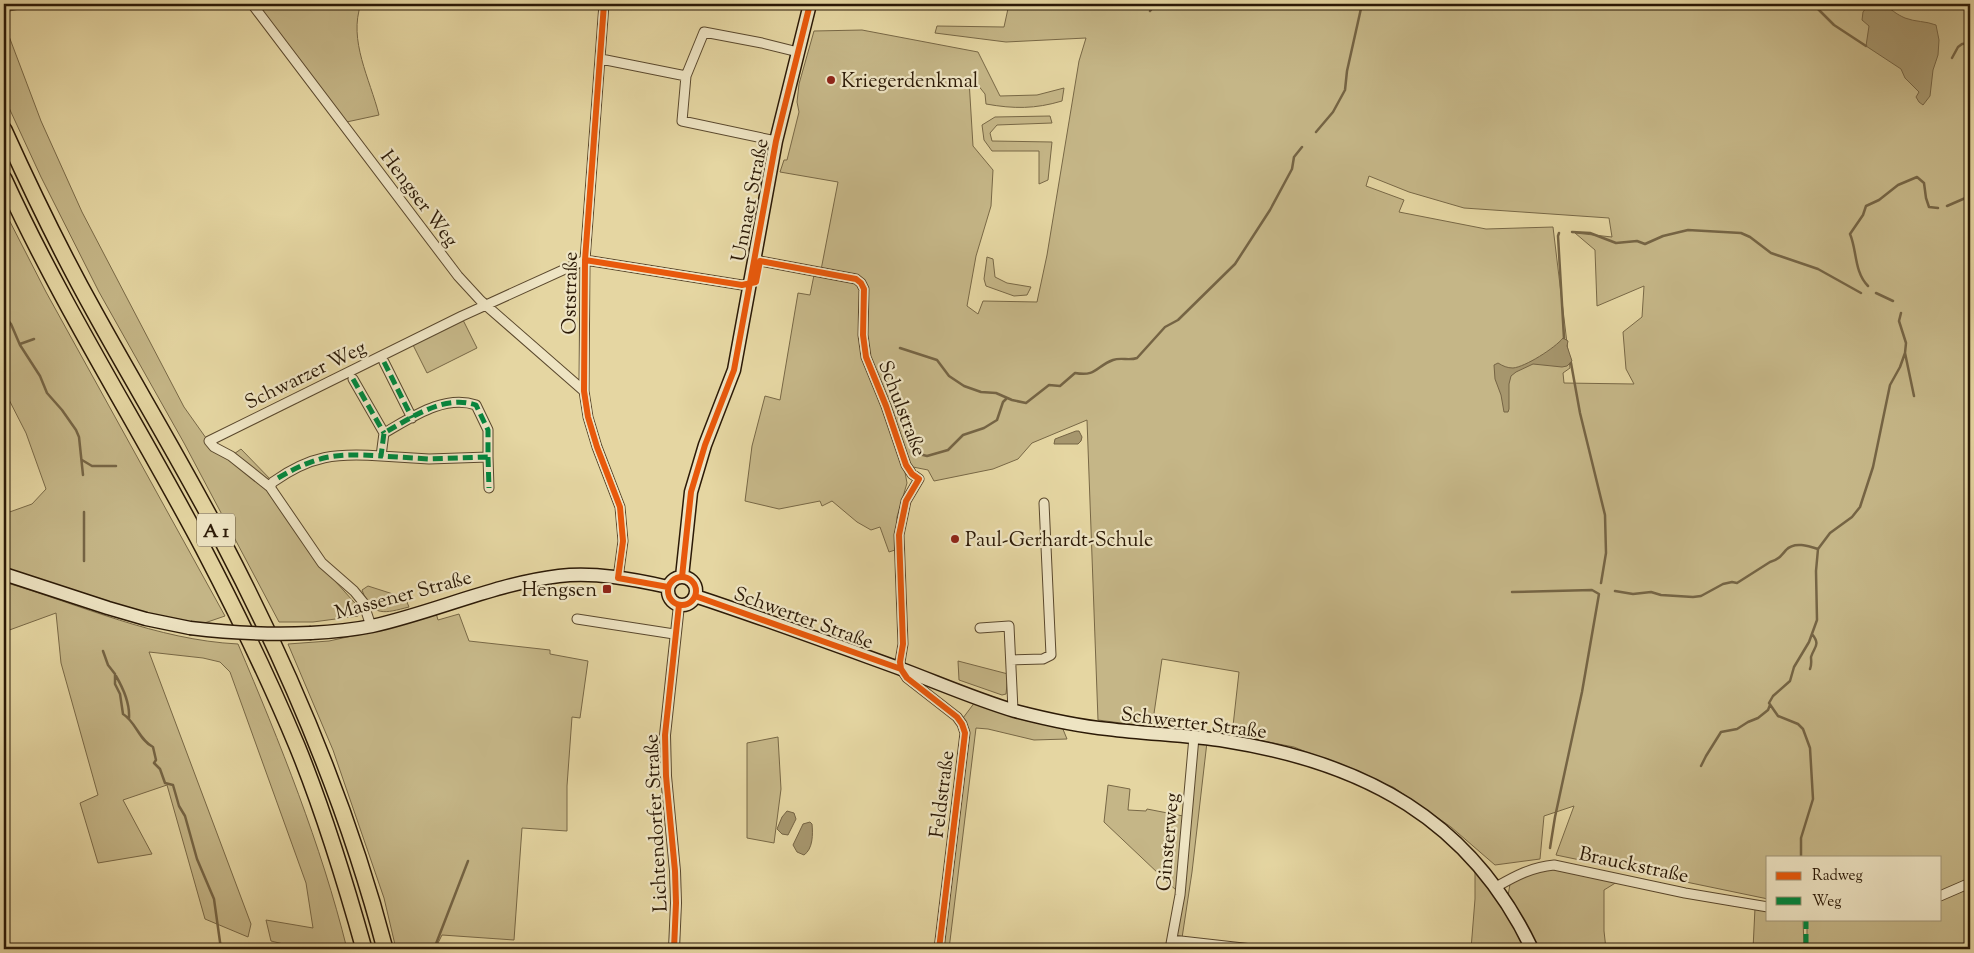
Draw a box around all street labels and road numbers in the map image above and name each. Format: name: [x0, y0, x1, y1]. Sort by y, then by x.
street label: Unnaer Straße: [725, 136, 778, 265]
street label: Hengser Weg: [372, 145, 464, 254]
street label: Oststraße: [556, 251, 587, 335]
street label: Schwarzer Weg: [241, 334, 372, 418]
street label: Schulstraße: [869, 357, 932, 461]
road number: A 1: [197, 514, 235, 546]
street label: Massener Straße: [332, 564, 475, 629]
street label: Schwerter Straße: [729, 581, 877, 658]
street label: Schwerter Straße: [1119, 701, 1268, 748]
street label: Lichtendorfer Straße: [638, 733, 677, 913]
street label: Feldstraße: [924, 749, 963, 840]
street label: Ginsterweg: [1151, 791, 1188, 893]
street label: Brauckstraße: [1576, 841, 1691, 892]

